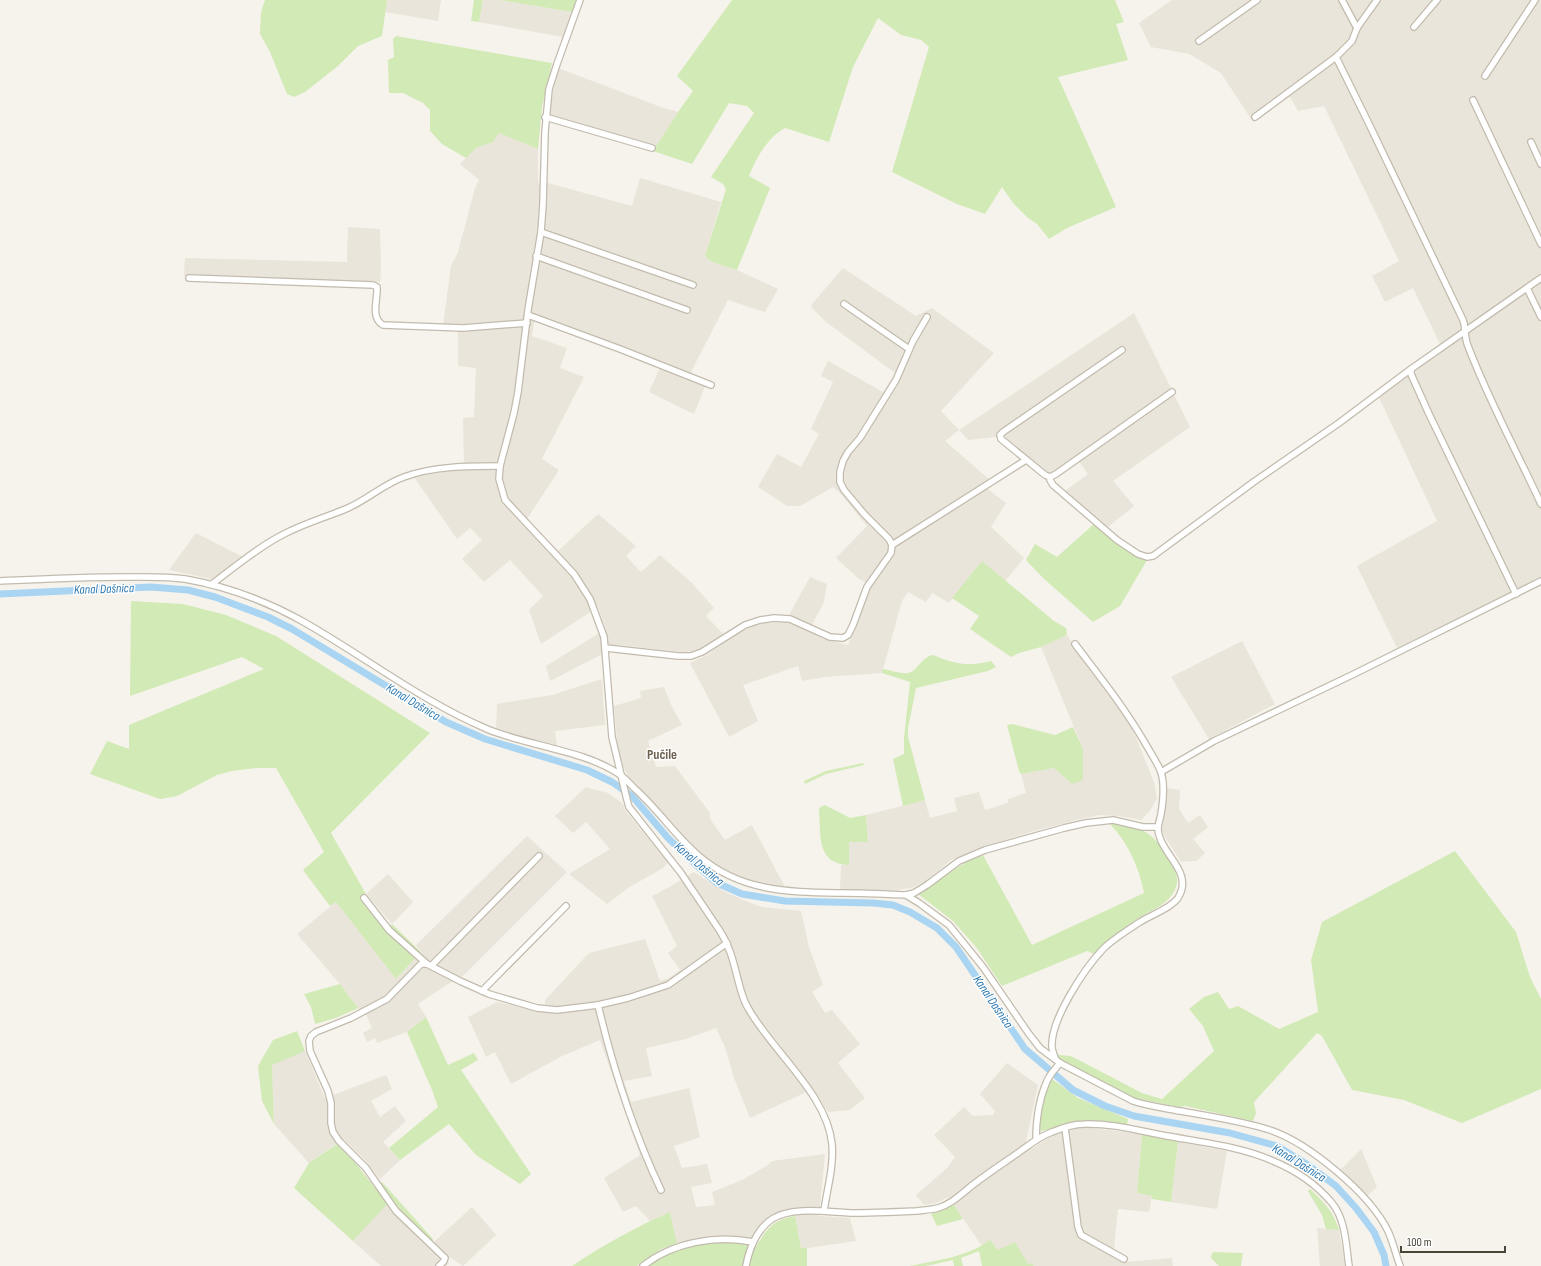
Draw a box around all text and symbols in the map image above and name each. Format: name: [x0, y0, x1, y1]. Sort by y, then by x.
water label: Kanal Dašnica: [74, 580, 135, 598]
water label: Kanal Dašnica: [383, 680, 444, 725]
district label: Pučile: [647, 746, 677, 763]
water label: Kanal Dašnica: [671, 839, 728, 890]
water label: Kanal Dašnica: [970, 973, 1017, 1032]
water label: Kanal Dašnica: [1269, 1140, 1329, 1186]
scale bar: [1401, 1228, 1505, 1254]
text: 100 m: [1407, 1235, 1432, 1250]

